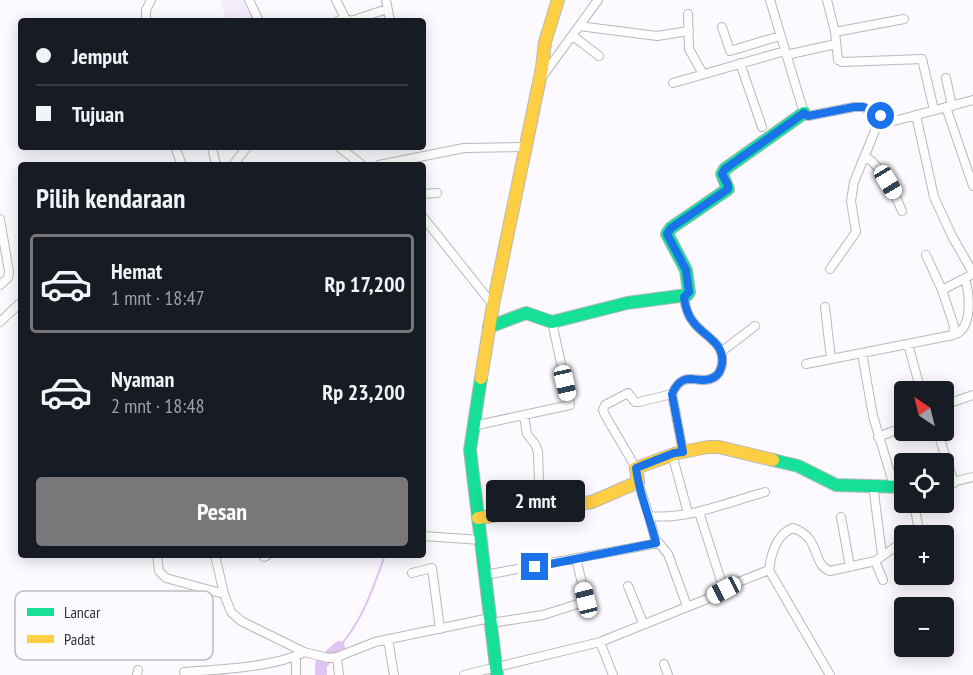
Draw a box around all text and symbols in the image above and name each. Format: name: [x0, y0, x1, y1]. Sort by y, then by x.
text: Jemput: [72, 42, 128, 70]
text: Tujuan: [72, 100, 124, 128]
route start: [867, 102, 894, 129]
car: [871, 162, 905, 202]
text: Pilih kendaraan: [36, 181, 185, 215]
icon: car: [39, 257, 93, 311]
text: Hemat: [111, 257, 162, 285]
text: Rp 17,200: [324, 270, 405, 298]
text: 1 mnt · 18:47: [111, 285, 204, 311]
car: [552, 363, 578, 403]
icon: car: [39, 365, 93, 419]
text: Nyaman: [111, 365, 174, 393]
text: Rp 23,200: [322, 378, 405, 406]
north arrow: [894, 381, 954, 441]
map controls: [894, 381, 954, 657]
text: 2 mnt · 18:48: [111, 393, 204, 419]
button: locate: [894, 453, 954, 513]
button: Pesan: [36, 477, 408, 546]
callout: 2 mnt: [486, 480, 584, 522]
text: 2 mnt: [515, 488, 556, 514]
button: +: [894, 525, 954, 585]
route end: [521, 553, 548, 580]
car: [704, 574, 744, 606]
car: [573, 580, 599, 620]
legend: [15, 591, 213, 660]
button: −: [894, 597, 954, 657]
text: Lancar: [64, 602, 101, 622]
text: Padat: [64, 629, 96, 649]

